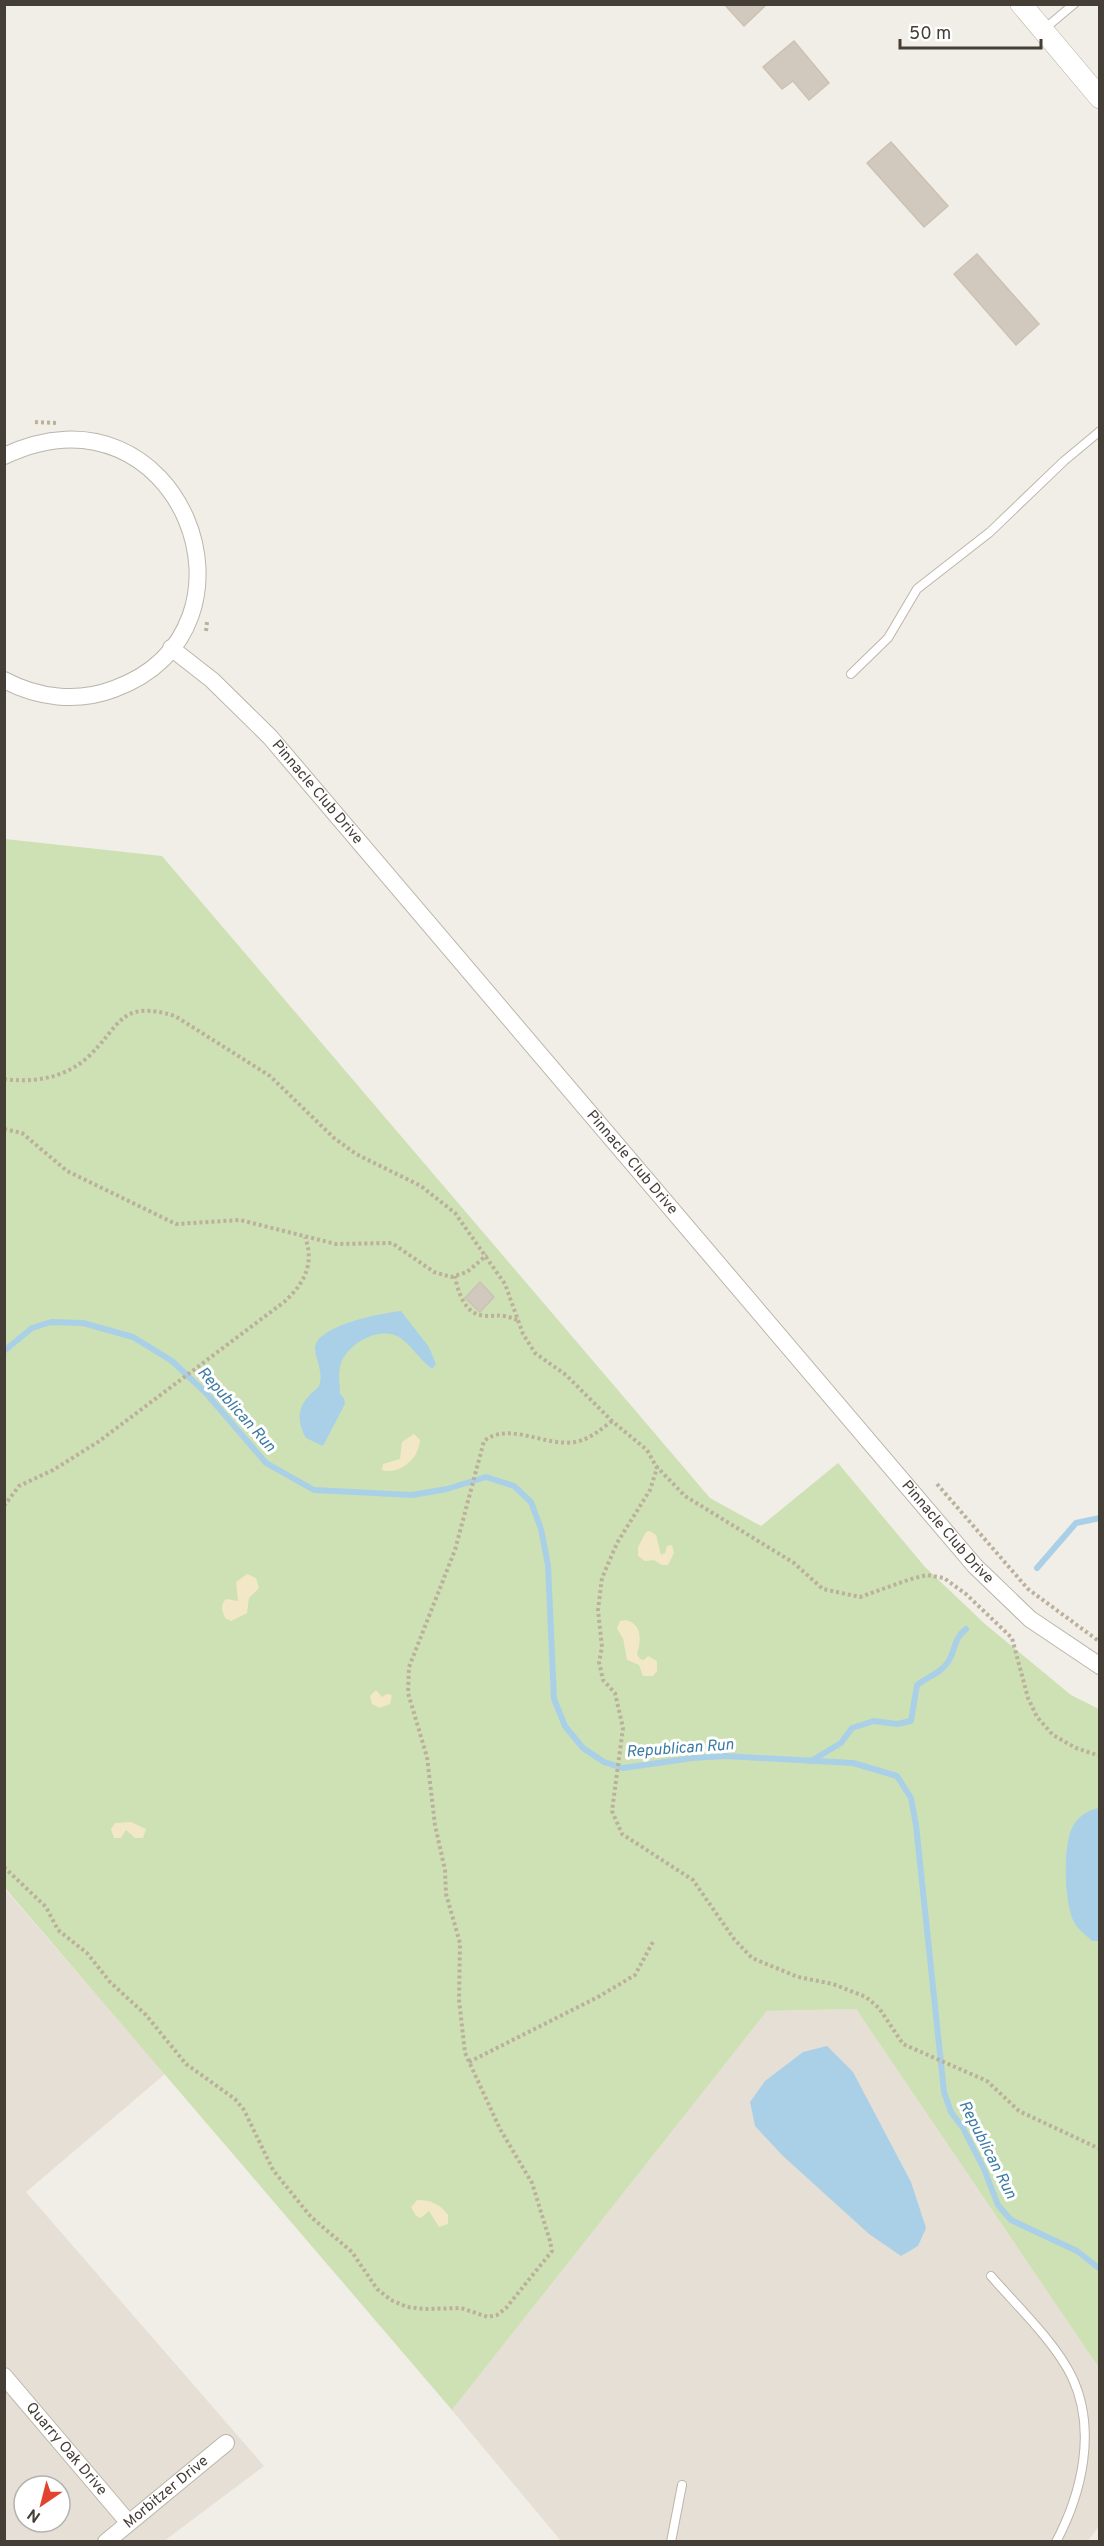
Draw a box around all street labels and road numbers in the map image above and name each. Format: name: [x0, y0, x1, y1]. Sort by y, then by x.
street label: Pinnacle Club Drive: [267, 736, 367, 849]
street label: Pinnacle Club Drive: [582, 1106, 682, 1219]
street label: Pinnacle Club Drive: [897, 1477, 997, 1588]
street label: Quarry Oak Drive: [21, 2399, 111, 2500]
street label: Morbitzer Drive: [120, 2452, 213, 2533]

